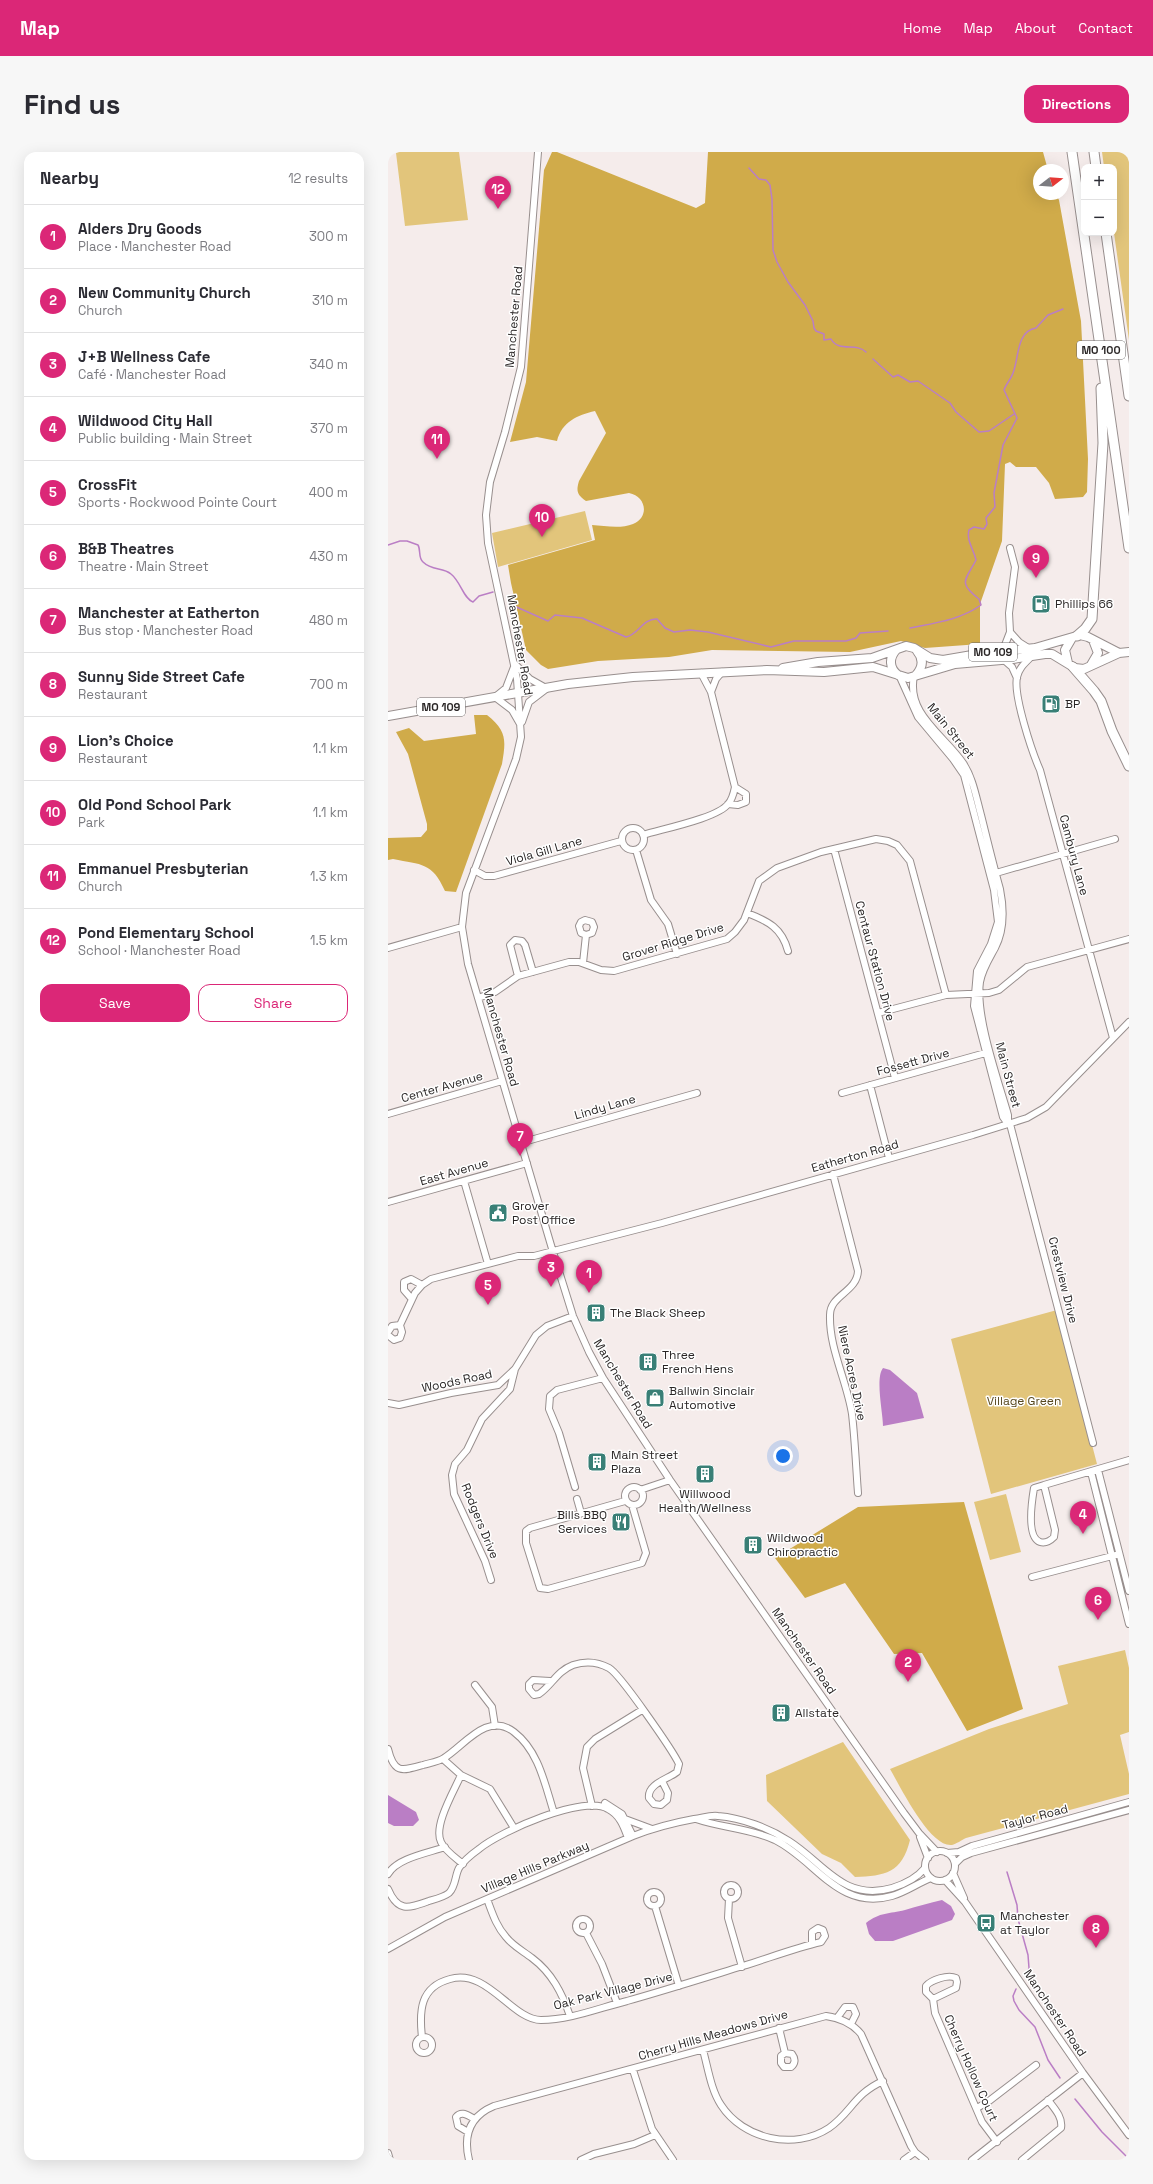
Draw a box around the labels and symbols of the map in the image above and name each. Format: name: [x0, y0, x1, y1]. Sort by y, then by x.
north arrow: [1033, 164, 1069, 200]
pin: 12: [485, 176, 511, 209]
street label: Manchester Road: [502, 266, 526, 368]
road number: MO 100: [1077, 341, 1125, 359]
pin: 11: [424, 426, 450, 459]
pin: 10: [529, 504, 555, 537]
pin: 9: [1023, 545, 1049, 578]
street label: Manchester Road: [503, 593, 537, 697]
fuel station icon: Phillips 66: [1030, 593, 1052, 615]
place label: Phillips 66: [1055, 596, 1113, 612]
road number: MO 109: [969, 643, 1017, 661]
fuel station icon: BP: [1040, 693, 1062, 715]
place label: BP: [1065, 696, 1080, 712]
road number: MO 109: [417, 698, 465, 716]
street label: Main Street: [924, 700, 978, 762]
street label: Cambury Lane: [1056, 813, 1092, 897]
street label: Viola Gill Lane: [504, 832, 584, 870]
street label: Centaur Station Drive: [851, 899, 899, 1023]
street label: Grover Ridge Drive: [620, 919, 726, 965]
street label: Manchester Road: [479, 986, 523, 1088]
street label: Main Street: [992, 1040, 1024, 1110]
street label: Fossett Drive: [875, 1045, 951, 1079]
street label: Center Avenue: [399, 1068, 485, 1106]
street label: Lindy Lane: [573, 1091, 637, 1123]
pin: 7: [507, 1123, 533, 1156]
street label: Eatherton Road: [809, 1136, 901, 1176]
street label: East Avenue: [418, 1155, 490, 1189]
place label: Grover Post Office: [512, 1198, 575, 1228]
public building icon: Grover Post Office: [487, 1202, 509, 1224]
street label: Crestview Drive: [1045, 1235, 1081, 1325]
pin: 3: [538, 1254, 564, 1287]
pin: 1: [576, 1260, 602, 1293]
pin: 5: [475, 1272, 501, 1305]
building icon: The Black Sheep: [585, 1302, 607, 1324]
place label: The Black Sheep: [610, 1305, 706, 1321]
street label: Niere Acres Drive: [834, 1324, 870, 1422]
street label: Manchester Road: [590, 1336, 656, 1432]
place label: Three French Hens: [662, 1347, 734, 1377]
building icon: Three French Hens: [637, 1351, 659, 1373]
street label: Woods Road: [420, 1366, 494, 1396]
place label: Ballwin Sinclair Automotive: [669, 1383, 755, 1413]
shop icon: Ballwin Sinclair Automotive: [644, 1387, 666, 1409]
park label: Village Green: [987, 1393, 1061, 1409]
your location: [773, 1446, 793, 1466]
place label: Main Street Plaza: [611, 1447, 678, 1477]
building icon: Main Street Plaza: [586, 1451, 608, 1473]
building icon: Willwood Health/Wellness: [694, 1463, 716, 1485]
street label: Rodgers Drive: [458, 1481, 502, 1561]
place label: Willwood Health/Wellness: [659, 1486, 751, 1516]
pin: 4: [1070, 1501, 1096, 1534]
place label: Bills BBQ Services: [557, 1507, 607, 1537]
restaurant icon: Bills BBQ Services: [610, 1511, 632, 1533]
place label: Wildwood Chiropractic: [767, 1530, 838, 1560]
building icon: Wildwood Chiropractic: [742, 1534, 764, 1556]
pin: 6: [1085, 1587, 1111, 1620]
street label: Manchester Road: [768, 1605, 840, 1697]
pin: 2: [895, 1649, 921, 1682]
building icon: Allstate: [770, 1702, 792, 1724]
place label: Allstate: [795, 1705, 839, 1721]
street label: Taylor Road: [1000, 1801, 1070, 1833]
street label: Village Hills Parkway: [479, 1837, 591, 1897]
place label: Manchester at Taylor: [1000, 1908, 1070, 1938]
bus stop icon: Manchester at Taylor: [975, 1912, 997, 1934]
pin: 8: [1083, 1915, 1109, 1948]
street label: Manchester Road: [1020, 1966, 1090, 2060]
street label: Oak Park Village Drive: [552, 1968, 674, 2014]
street label: Cherry Hills Meadows Drive: [636, 2006, 790, 2064]
street label: Cherry Hollow Court: [940, 2012, 1002, 2124]

